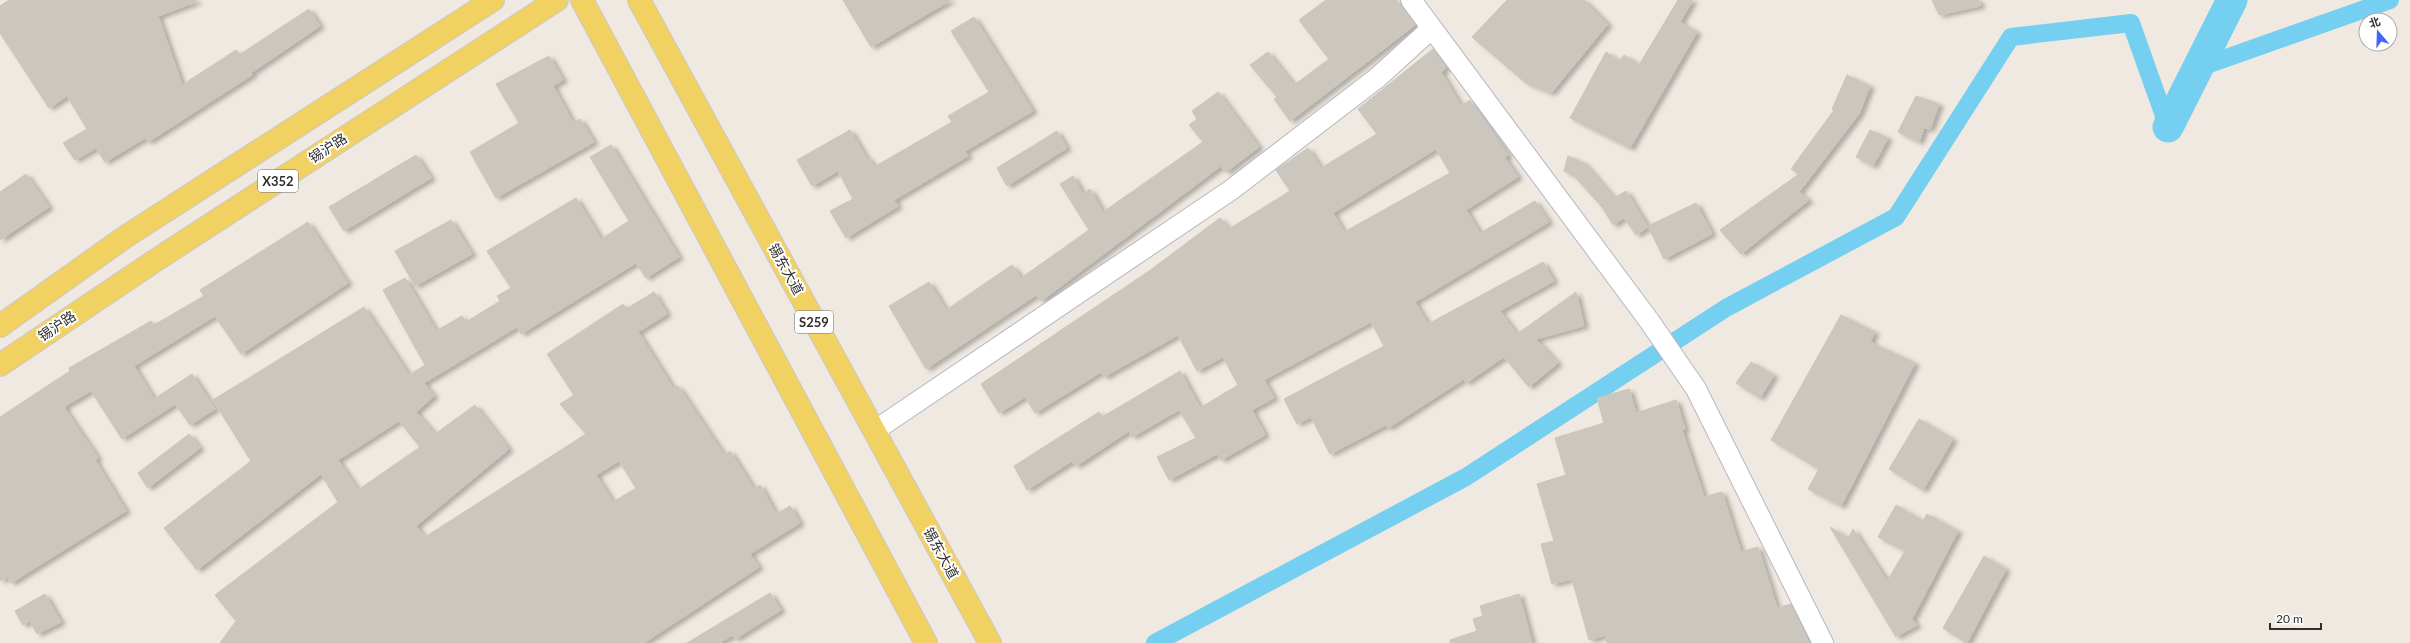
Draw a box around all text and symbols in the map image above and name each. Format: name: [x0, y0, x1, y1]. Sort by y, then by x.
north arrow: [2358, 12, 2398, 52]
text: 北: [2367, 14, 2382, 30]
street label: 锡沪路: [305, 129, 350, 166]
road number: X352: [258, 170, 298, 192]
street label: 锡东大道: [765, 240, 807, 297]
street label: 锡沪路: [35, 307, 79, 344]
road number: S259: [795, 311, 833, 333]
street label: 锡东大道: [920, 524, 962, 581]
scale bar: [2270, 605, 2321, 631]
text: 20 m: [2276, 611, 2303, 626]

